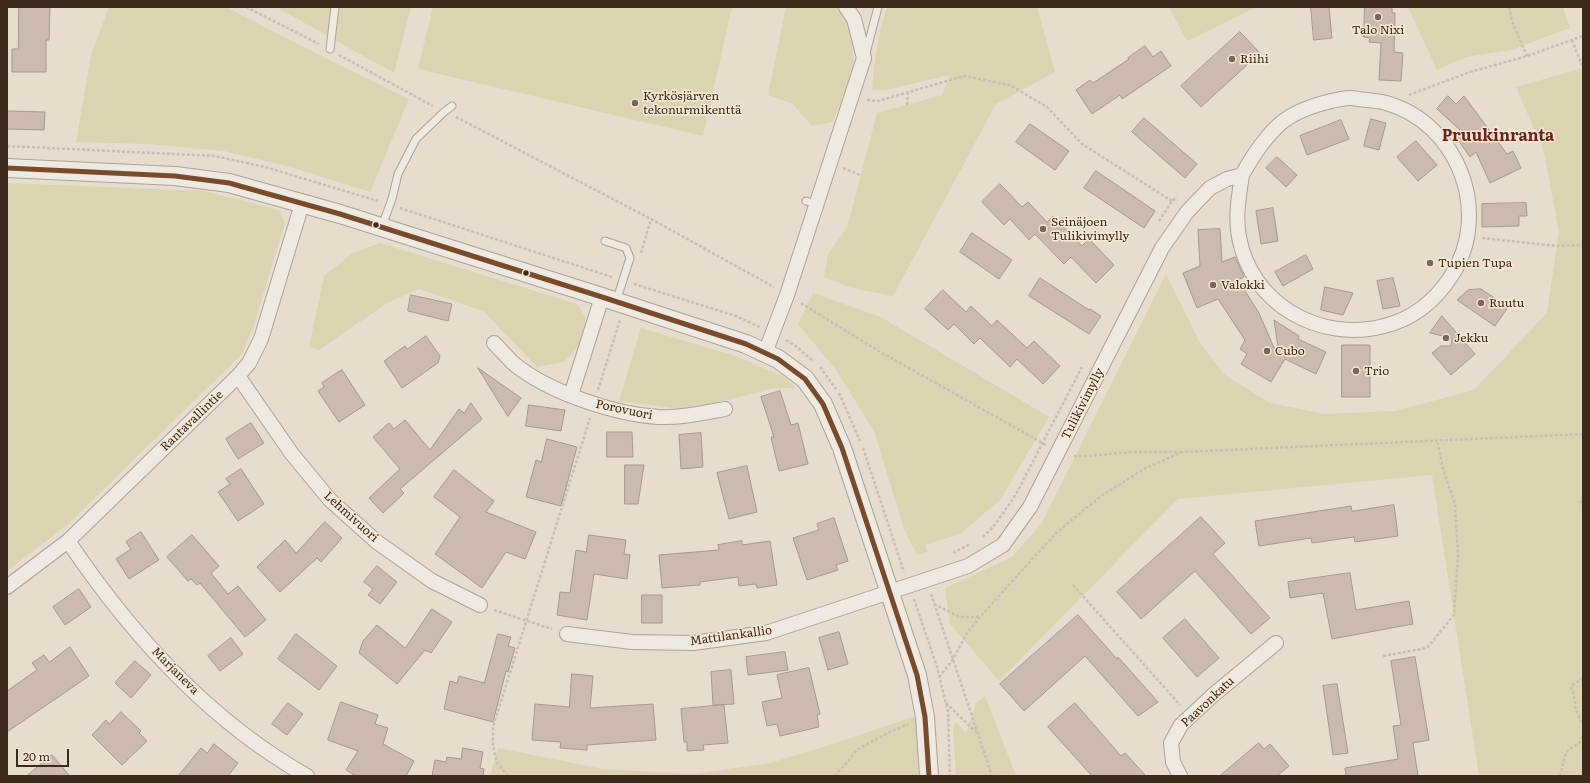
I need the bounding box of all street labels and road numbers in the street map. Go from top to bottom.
street label: Tulikivimylly [1059,366,1107,442]
street label: Rantavallintie [158,388,226,454]
street label: Porovuori [594,397,654,423]
street label: Lehmivuori [321,489,381,545]
street label: Mattilankallio [689,623,773,649]
street label: Marjaneva [148,644,202,698]
street label: Paavonkatu [1179,674,1237,730]

